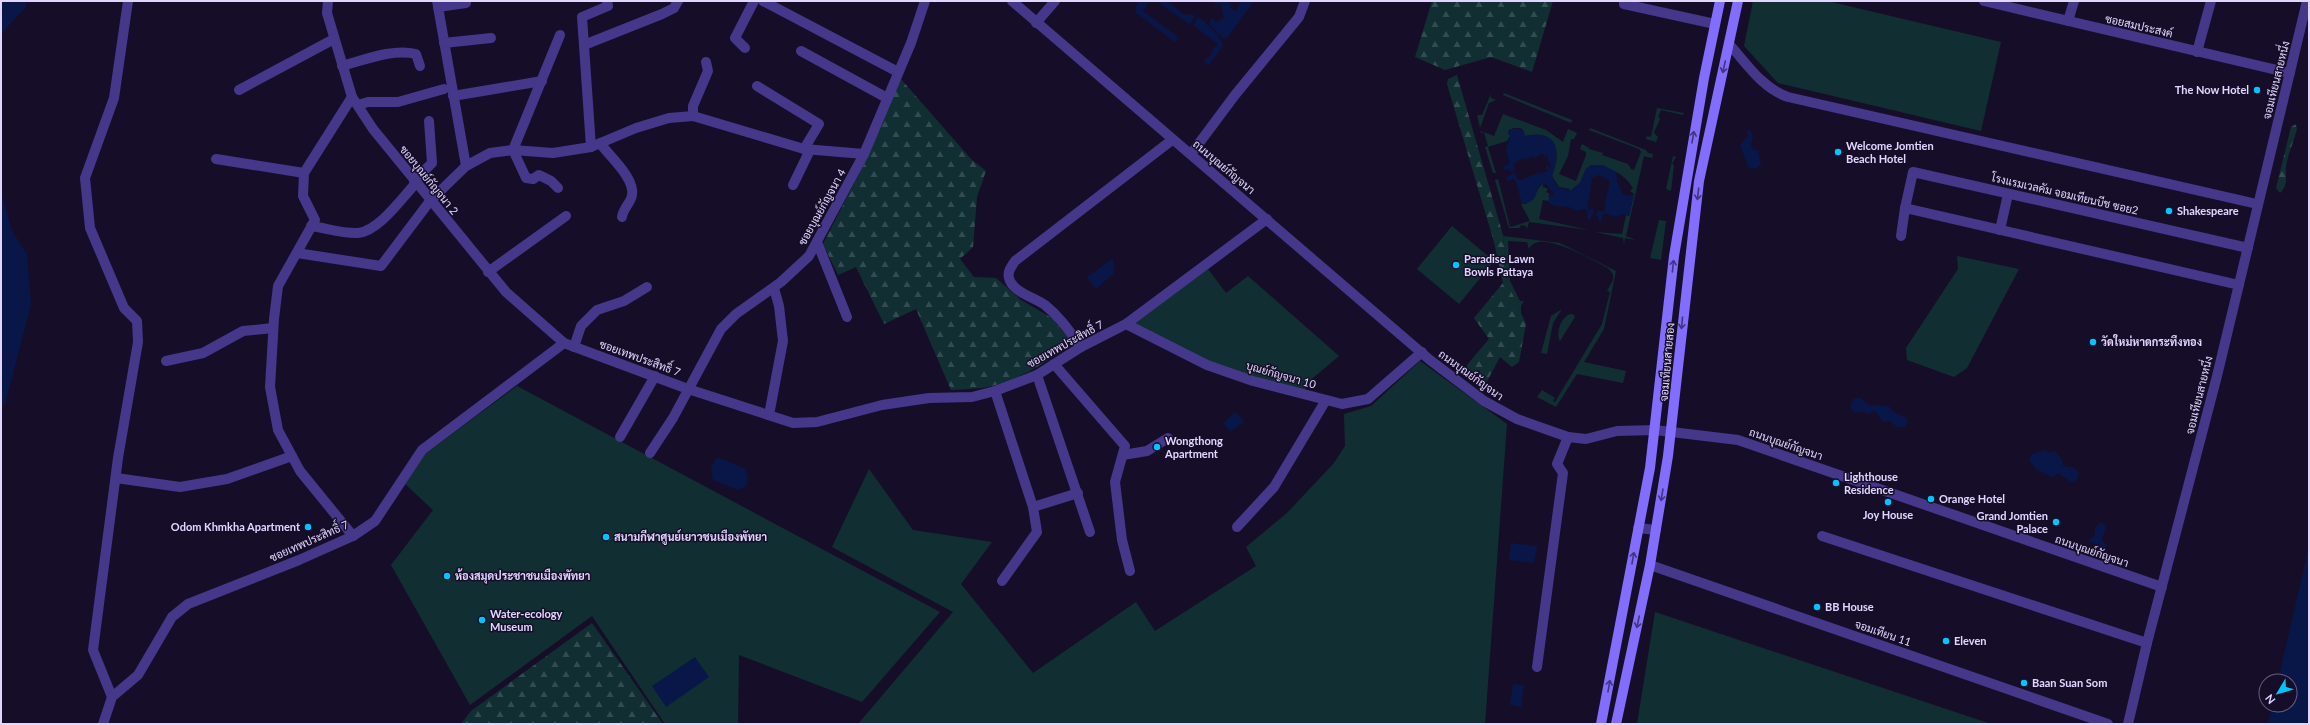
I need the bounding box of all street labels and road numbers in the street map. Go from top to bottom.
street label: ซอยสมประสงค์ [2104,10,2174,40]
street label: จอมเทียนสายหนึ่ง [2256,38,2292,120]
street label: ถนนบุณย์กัญจนา [1189,136,1259,199]
street label: ซอยบุณย์กัญจนา 2 [395,142,462,219]
street label: ซอยบุณย์กัญจนา 4 [794,165,851,249]
street label: โรงแรมเวลคัม จอมเทียนบีช ซอย2 [1989,169,2140,217]
street label: ซอยเทพประสิทธิ์ 7 [1022,313,1105,370]
street label: จอมเทียนสายสอง [1656,322,1676,402]
street label: ซอยเทพประสิทธิ์ 7 [598,333,684,378]
street label: ถนนบุณย์กัญจนา [1435,346,1507,405]
street label: จอมเทียนสายหนึ่ง [2179,353,2215,435]
street label: บุณย์กัญจนา 10 [1244,357,1318,394]
street label: ถนนบุณย์กัญจนา [1747,424,1825,465]
street label: ซอยเทพประสิทธิ์ 7 [265,513,350,564]
street label: ถนนบุณย์กัญจนา [2053,531,2131,572]
street label: จอมเทียน 11 [1853,616,1913,648]

